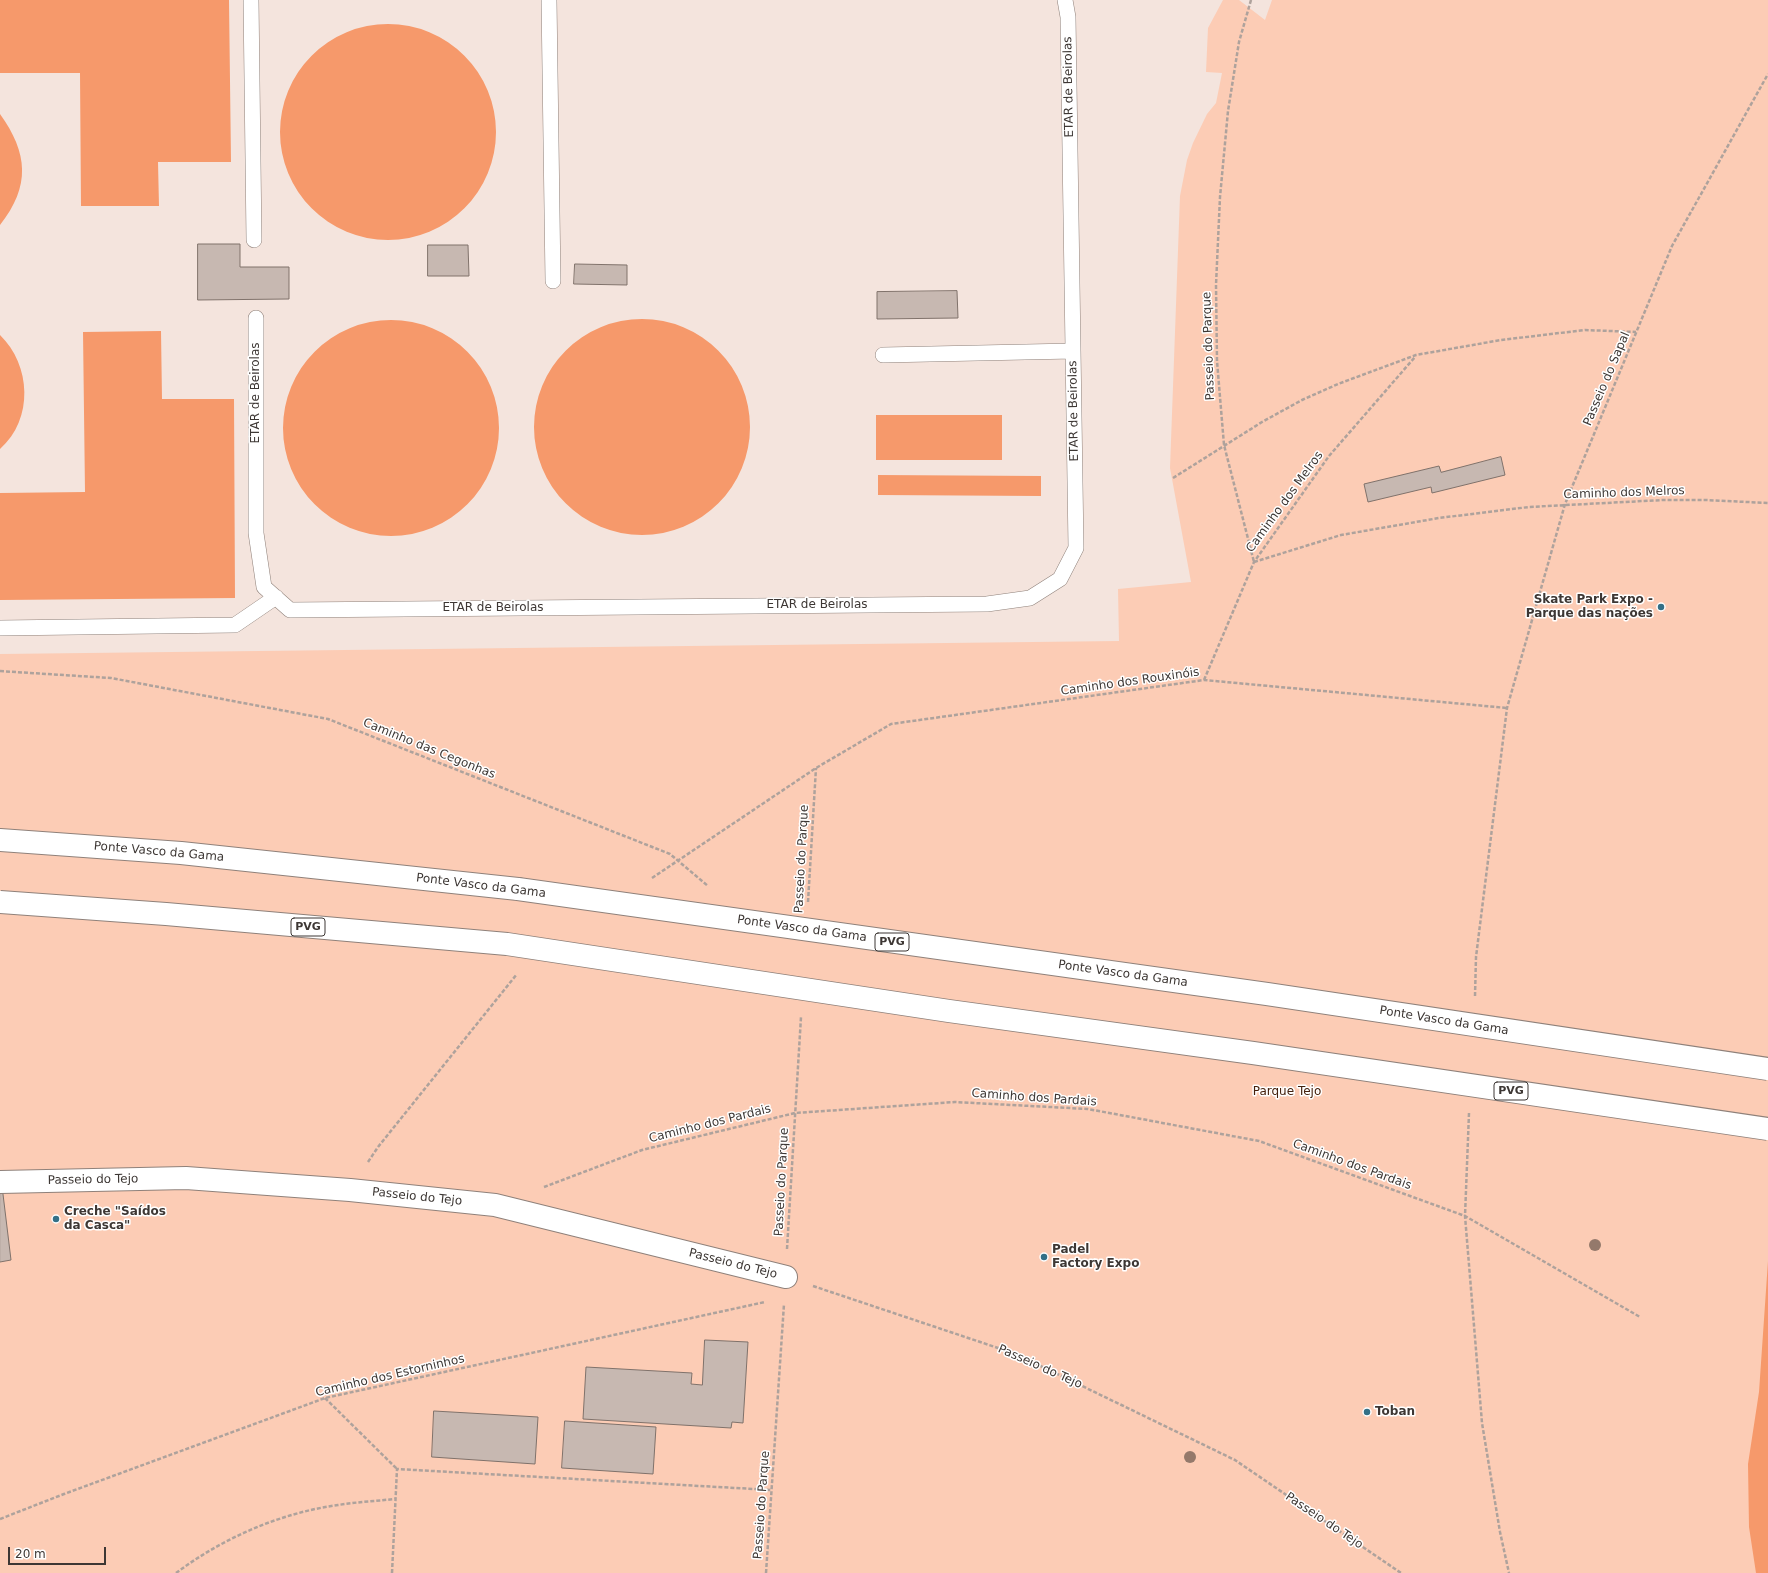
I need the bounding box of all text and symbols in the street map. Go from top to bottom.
street label: ETAR de Beirolas [1061,36,1077,138]
street label: Passeio do Parque [1200,291,1218,401]
street label: Passeio do Sapal [1581,330,1633,428]
street label: ETAR de Beirolas [249,342,263,444]
street label: ETAR de Beirolas [1066,360,1082,462]
street label: Caminho dos Melros [1243,449,1327,555]
street label: Caminho dos Melros [1563,484,1685,502]
place label: Skate Park Expo - Parque das nações [1526,593,1653,621]
street label: ETAR de Beirolas [766,598,868,612]
street label: ETAR de Beirolas [442,601,544,615]
marker: Skate Park Expo - Parque das nações [1656,602,1666,612]
street label: Caminho dos Rouxinóis [1060,665,1200,699]
street label: Caminho das Cegonhas [361,716,497,782]
street label: Passeio do Parque [792,804,812,914]
street label: Ponte Vasco da Gama [93,839,225,865]
street label: Ponte Vasco da Gama [415,871,547,901]
street label: Ponte Vasco da Gama [736,913,868,945]
road number: PVG [291,918,325,936]
road number: PVG [875,933,909,951]
street label: Ponte Vasco da Gama [1057,958,1189,990]
street label: Ponte Vasco da Gama [1378,1004,1510,1038]
road number: PVG [1494,1082,1528,1100]
park label: Parque Tejo [1253,1085,1321,1099]
street label: Caminho dos Pardais [971,1086,1097,1110]
street label: Caminho dos Pardais [647,1102,773,1146]
street label: Passeio do Parque [772,1127,792,1237]
street label: Caminho dos Pardais [1291,1137,1413,1193]
street label: Passeio do Tejo [48,1172,138,1188]
street label: Passeio do Tejo [371,1185,463,1209]
place label: Creche "Saídos da Casca" [64,1205,166,1233]
marker: Creche "Saídos da Casca" [51,1214,61,1224]
place label: Padel Factory Expo [1052,1243,1139,1271]
street label: Passeio do Tejo [687,1246,779,1282]
marker: Padel Factory Expo [1039,1252,1049,1262]
street label: Passeio do Tejo [996,1342,1084,1392]
street label: Caminho dos Estorninhos [314,1352,466,1400]
place label: Toban [1375,1405,1415,1419]
marker: Toban [1362,1407,1372,1417]
street label: Passeio do Parque [751,1450,773,1560]
street label: Passeio do Tejo [1282,1490,1366,1552]
scale bar [10,1539,108,1565]
text: 20 m [15,1547,46,1561]

